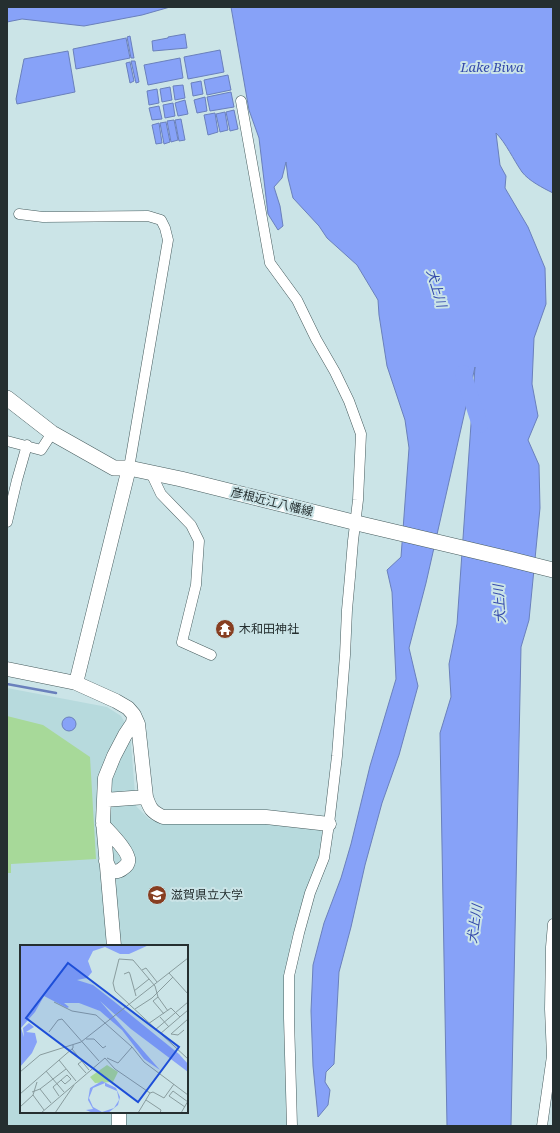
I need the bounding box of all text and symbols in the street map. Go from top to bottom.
water label: Lake Biwa [459,58,524,76]
water label: 犬上川 [423,267,452,311]
street label: 彦根近江八幡線 [229,483,315,520]
water label: 犬上川 [489,582,509,624]
temple icon: 木和田神社 [214,618,236,640]
place label: 木和田神社 [239,620,299,637]
school or university icon: 滋賀県立大学 [146,884,168,906]
place label: 滋賀県立大学 [171,886,243,903]
water label: 犬上川 [462,901,486,945]
inset map [20,945,188,1113]

